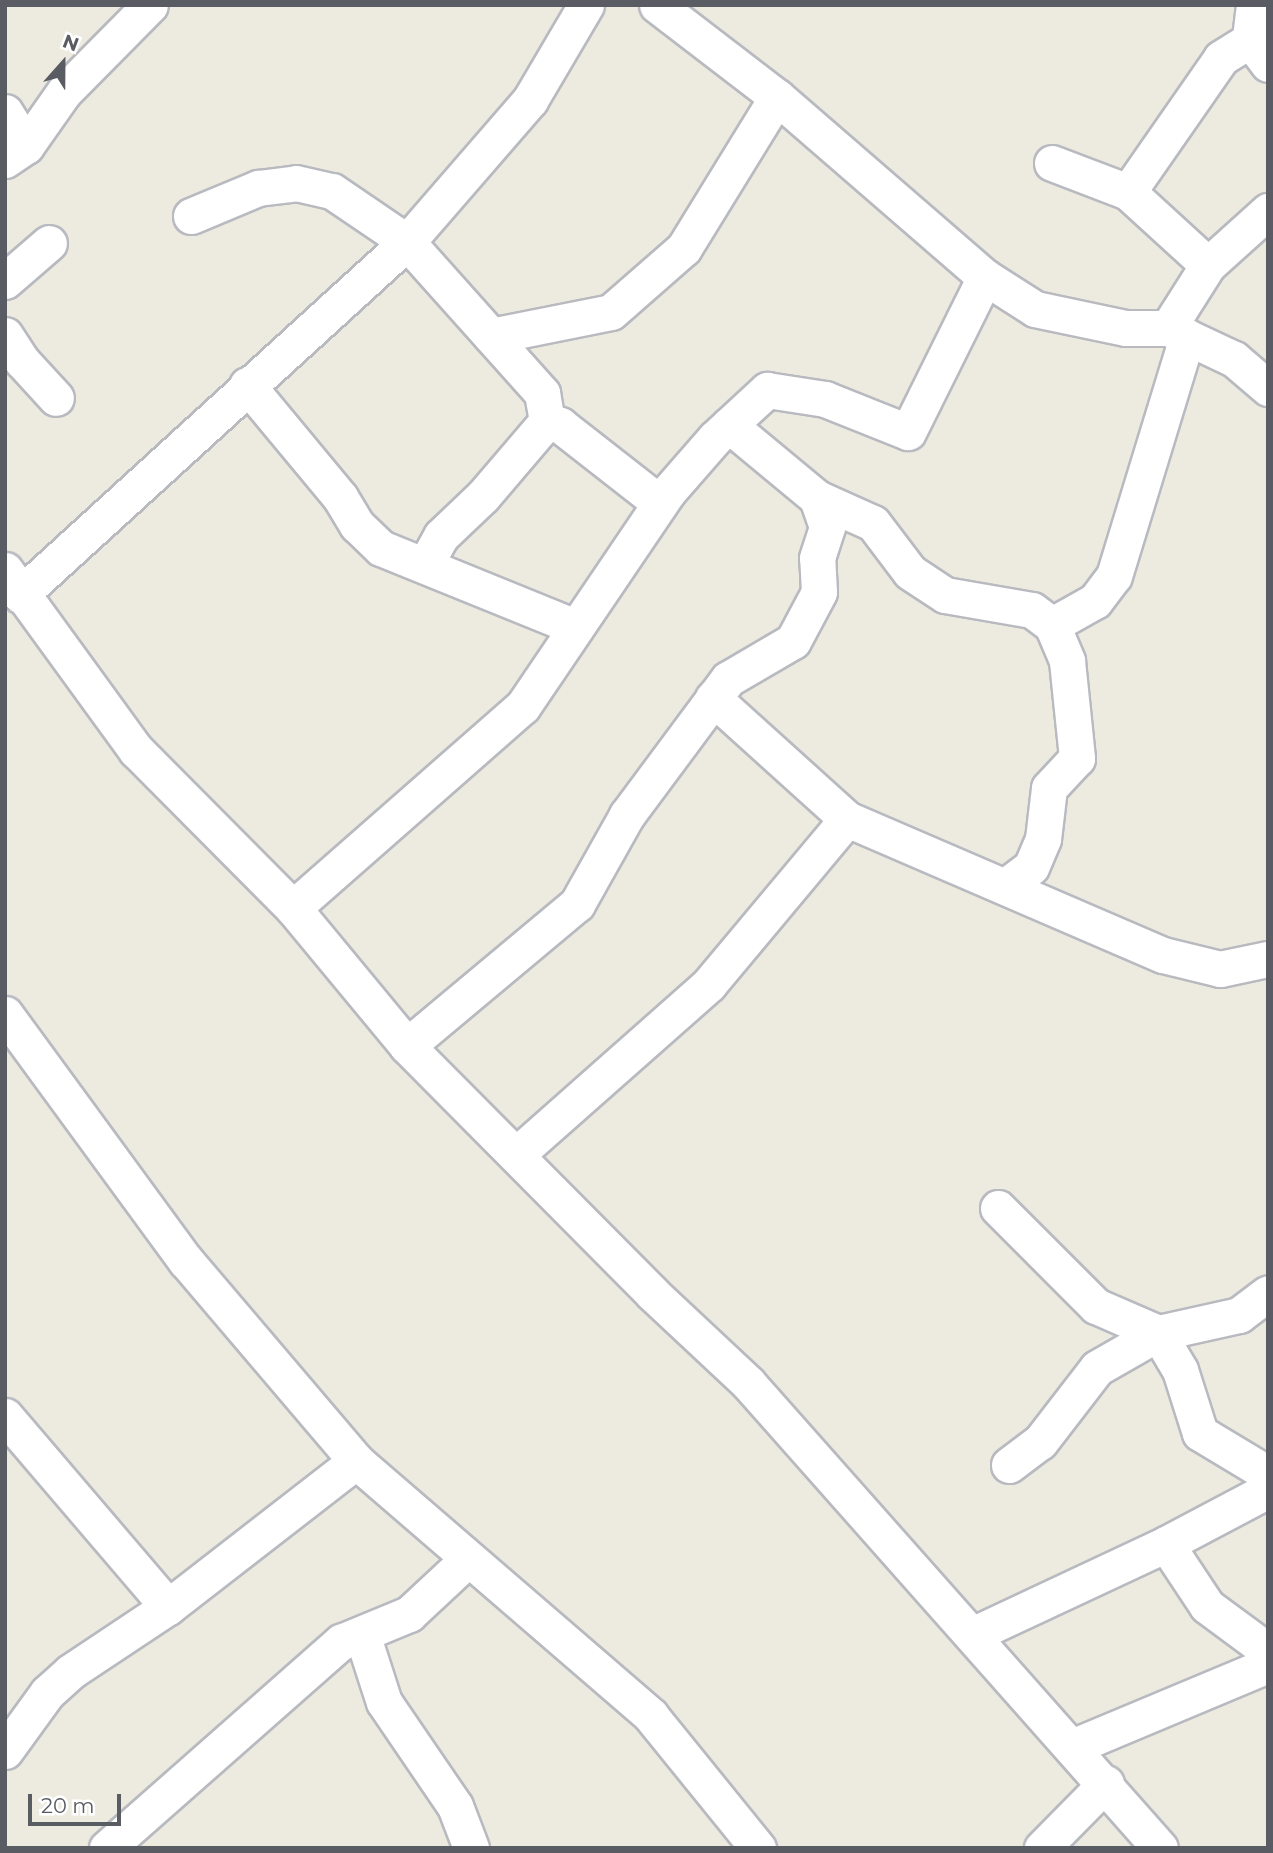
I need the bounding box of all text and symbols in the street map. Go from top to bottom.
north arrow [28,28,98,98]
text: N [59,29,82,56]
scale bar [32,1780,124,1824]
text: 20 m [41,1793,95,1818]

